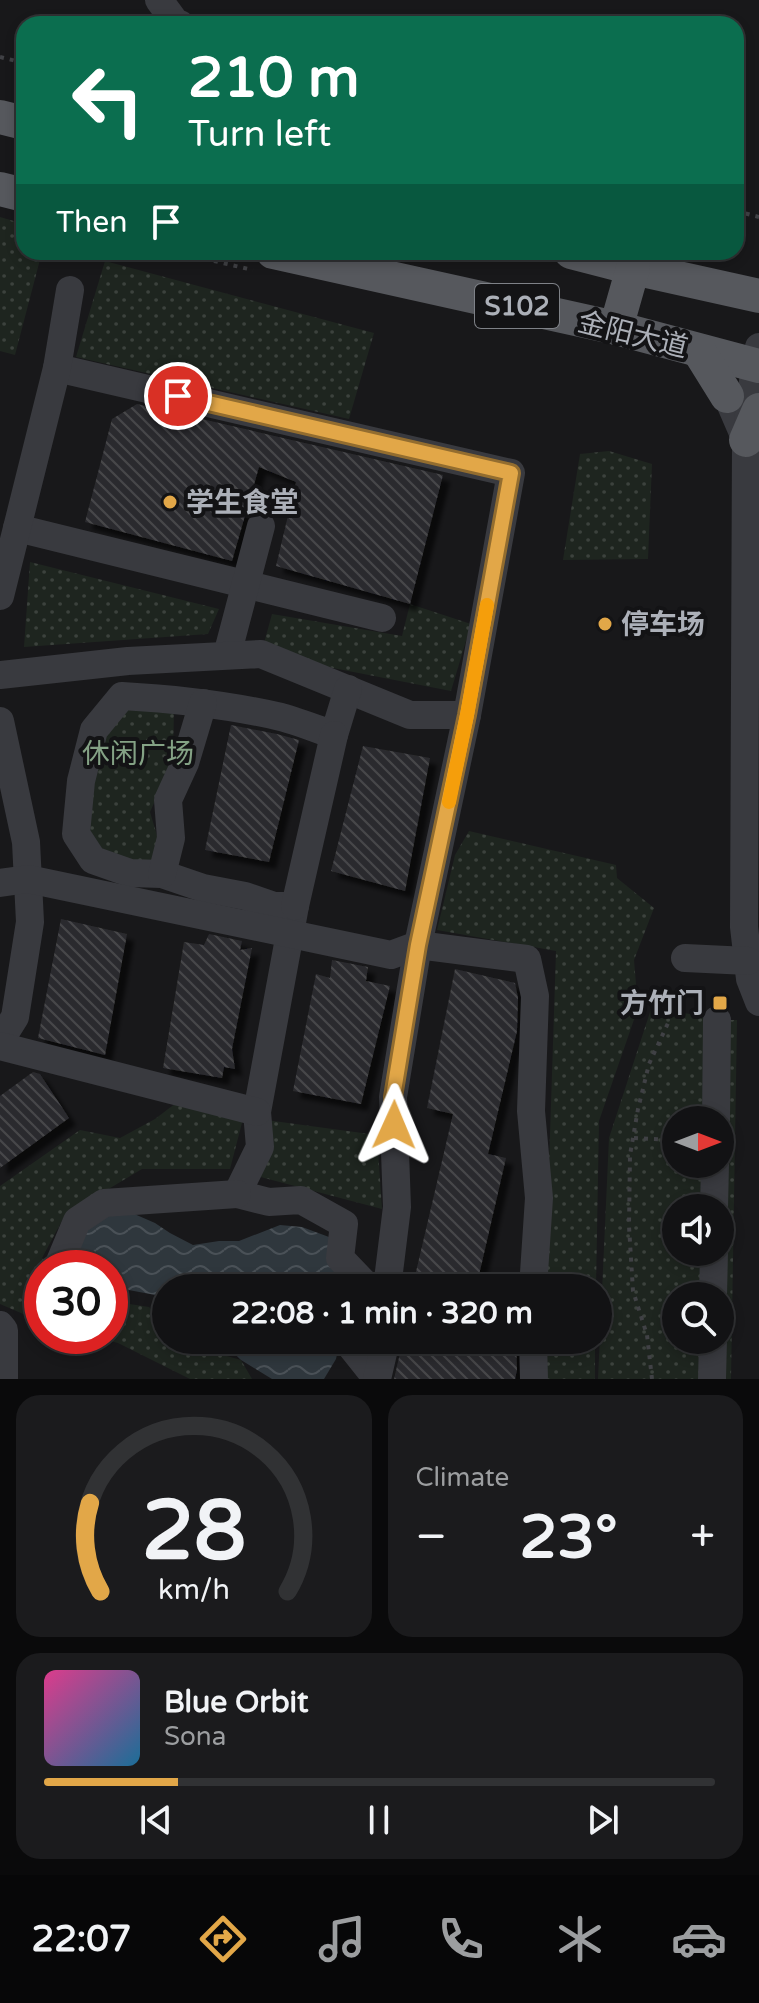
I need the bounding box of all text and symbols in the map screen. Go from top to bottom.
text: 210 m [188,45,359,112]
icon: left [56,48,160,152]
text: Turn left [188,113,331,156]
icon: arrive [144,200,188,244]
text: Then [56,204,128,241]
road number: S102 [475,284,559,328]
street label: 金阳大道 [574,305,691,365]
pin [144,362,212,430]
icon: arrive [156,374,200,418]
place label: 学生食堂 [186,486,298,520]
marker: 学生食堂 [161,493,179,511]
place label: 停车场 [621,608,705,642]
marker: 停车场 [596,615,614,633]
park label: 休闲广场 [82,737,194,771]
place label: 方竹门 [620,987,704,1021]
marker: 方竹门 [711,994,729,1012]
position arrow [352,1083,436,1167]
north arrow [662,1106,734,1178]
map controls [662,1106,734,1354]
button: sound [662,1194,734,1266]
speed limit sign: 30 [24,1250,128,1354]
button: search [662,1282,734,1354]
text: 22:08 · 1 min · 320 m [231,1295,533,1332]
text: Climate [416,1462,509,1493]
text: 28 [142,1482,246,1582]
text: 23° [520,1502,618,1574]
text: − [416,1511,447,1564]
text: + [690,1511,715,1564]
text: km/h [158,1573,230,1607]
text: Blue Orbit [164,1684,309,1721]
text: Sona [164,1721,226,1752]
icon: previous [134,1798,178,1842]
icon: pause [357,1798,401,1842]
icon: next [581,1798,625,1842]
icon: directions [195,1911,251,1967]
icon: music [314,1911,370,1967]
icon: phone [433,1911,489,1967]
icon: climate [552,1911,608,1967]
icon: car [671,1911,727,1967]
text: 22:07 [32,1918,131,1961]

